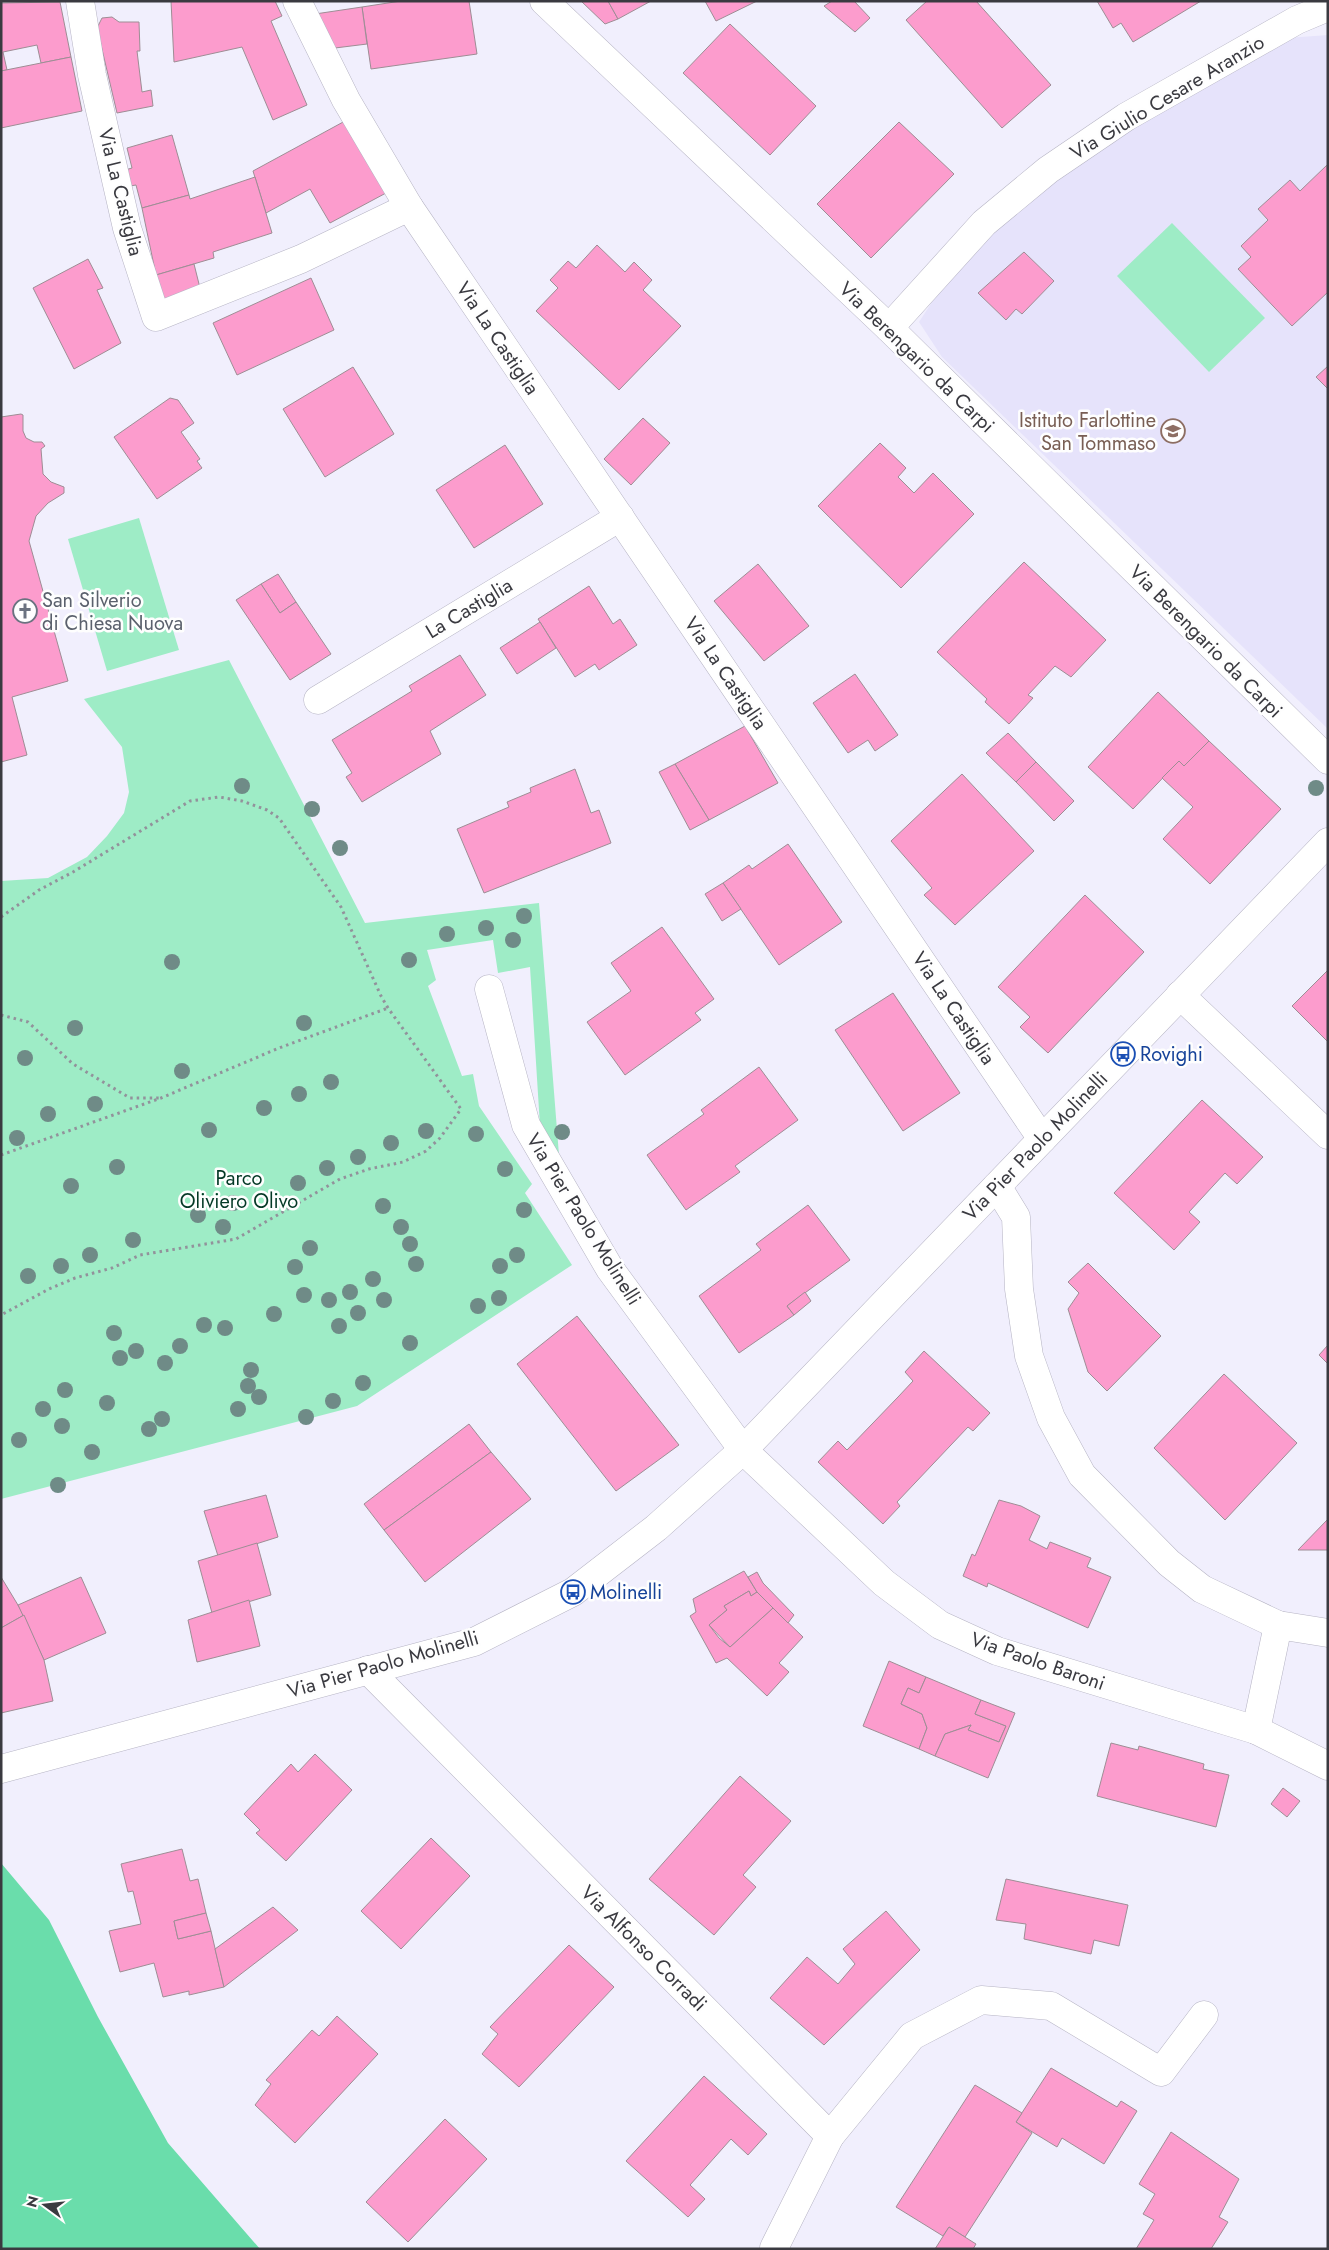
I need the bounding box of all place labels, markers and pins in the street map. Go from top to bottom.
place label: Istituto Farlottine San Tommaso [1019,406,1156,458]
school or university icon: Istituto Farlottine San Tommaso [1160,418,1186,444]
place label: San Silverio di Chiesa Nuova [42,586,183,638]
church icon: San Silverio di Chiesa Nuova [12,598,38,624]
place label: Rovighi [1140,1040,1203,1069]
bus stop icon: Rovighi [1110,1041,1136,1067]
place label: Molinelli [590,1578,662,1607]
bus stop icon: Molinelli [560,1579,586,1605]

